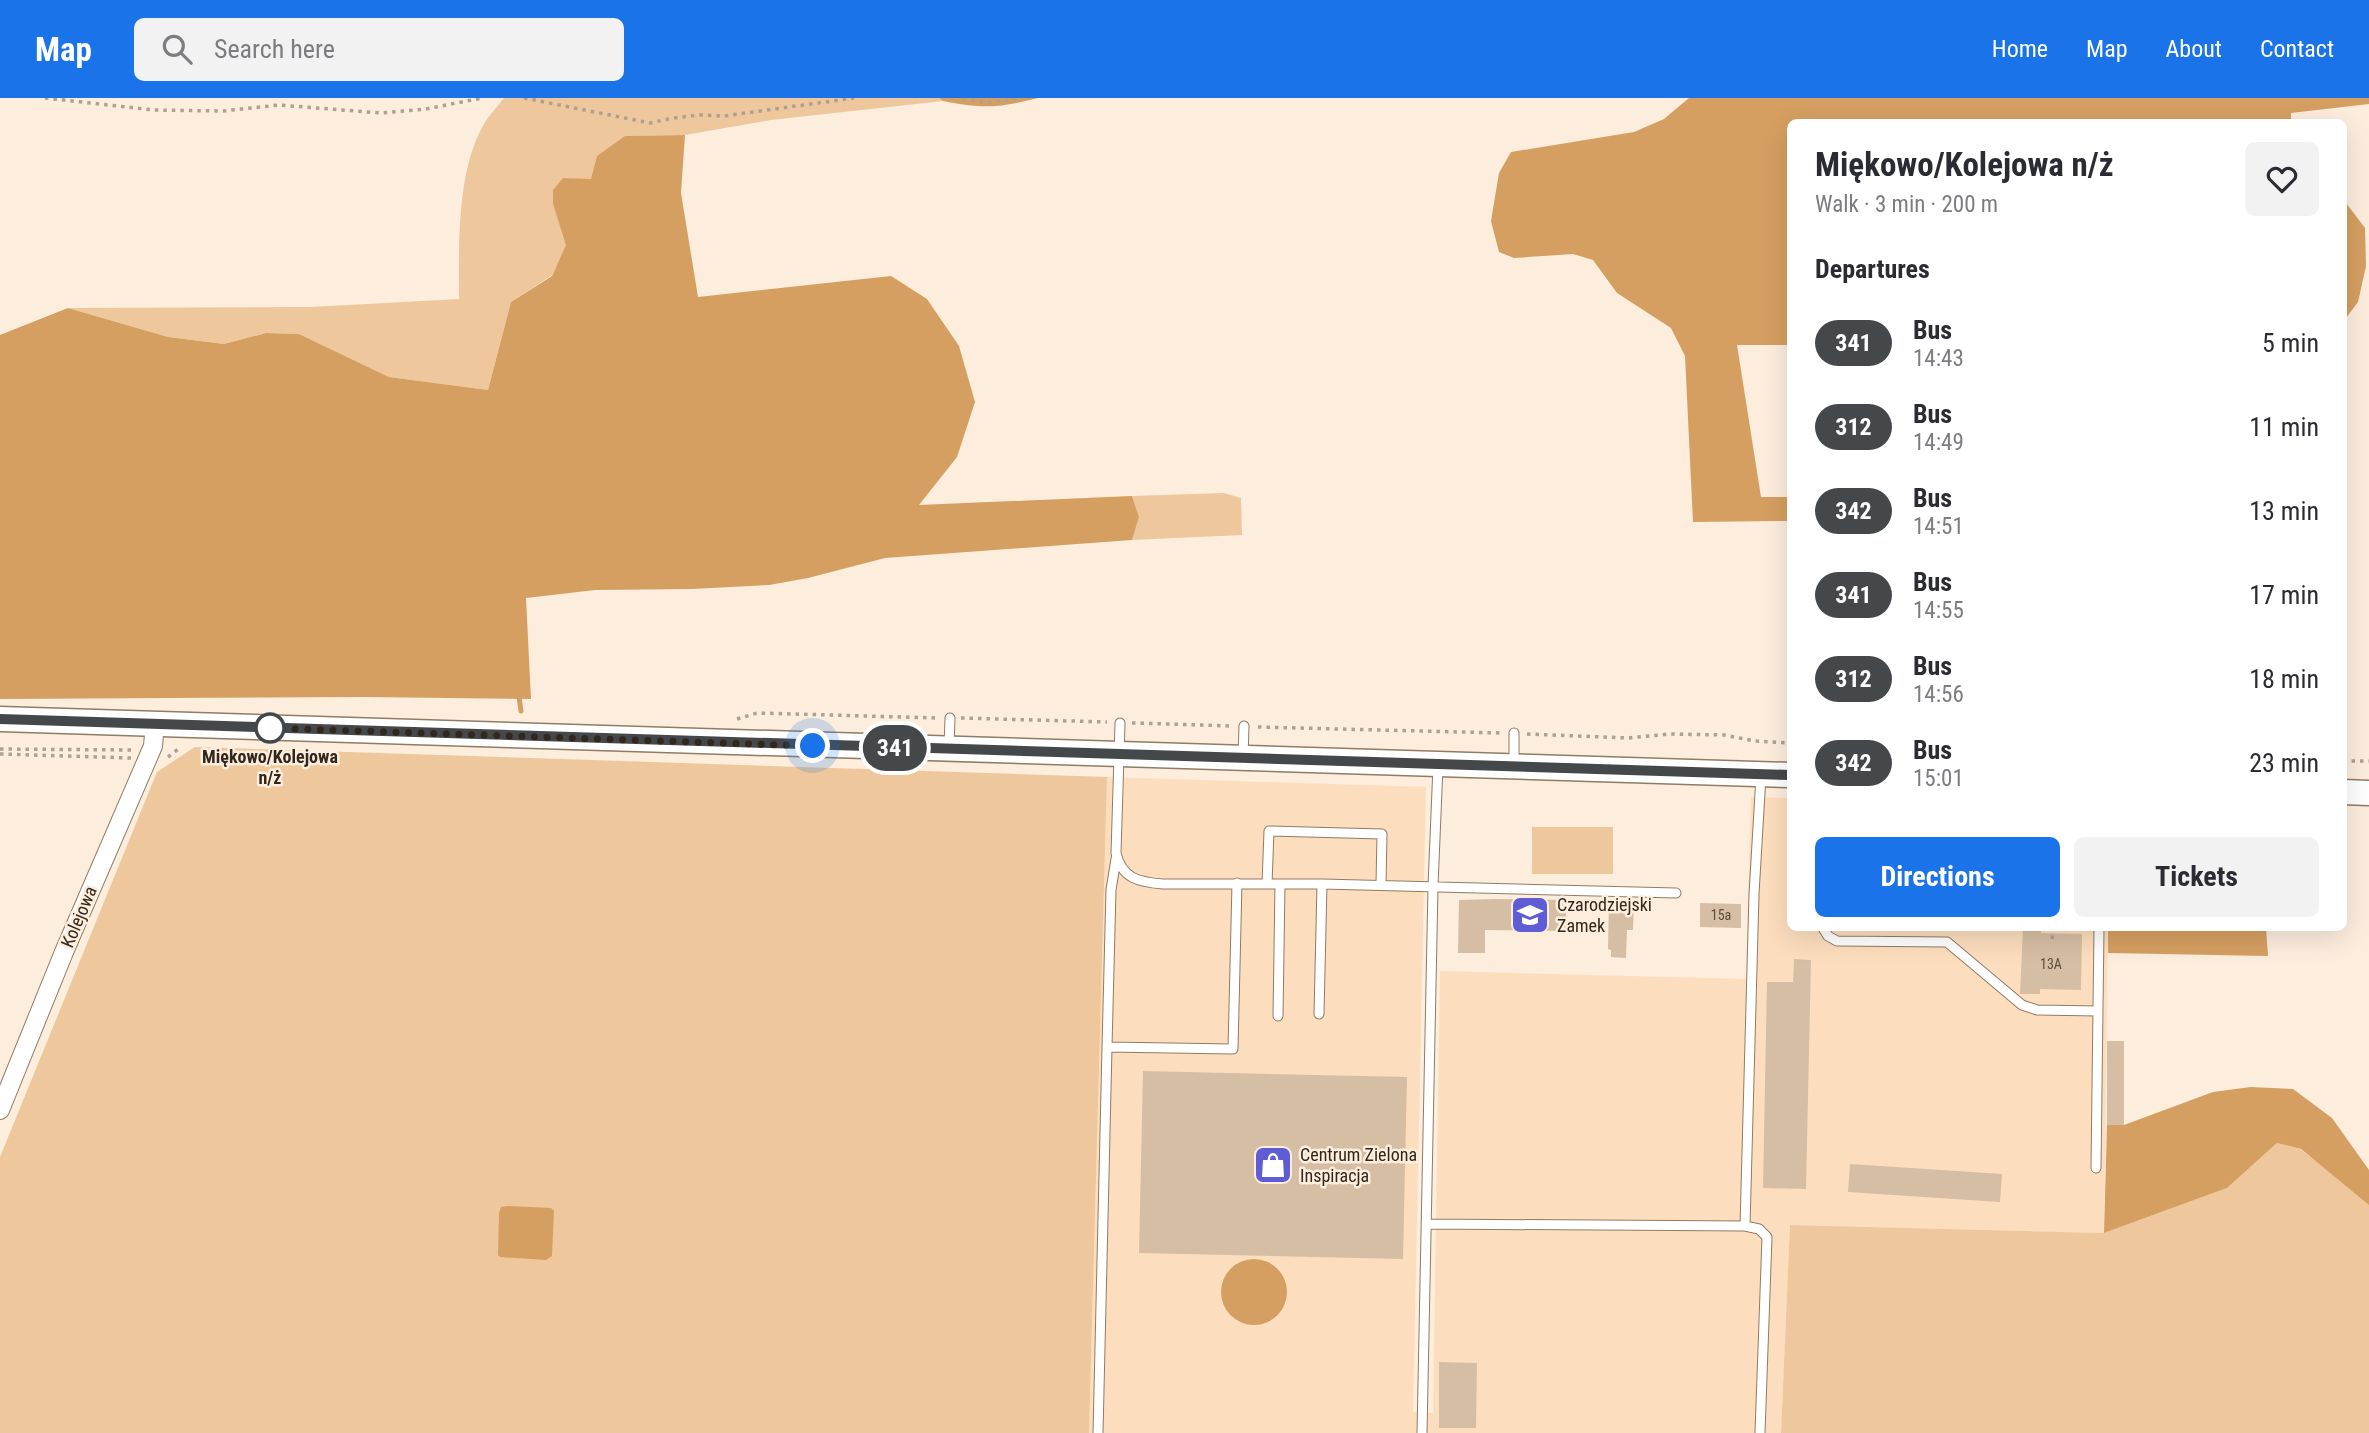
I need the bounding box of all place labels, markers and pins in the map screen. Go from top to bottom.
marker: Miękowo/Kolejowa n/ż [255,713,285,743]
place label: Miękowo/Kolejowa n/ż [202,746,338,788]
school or university icon: Czarodziejski Zamek [1509,894,1551,936]
place label: Czarodziejski Zamek [1557,894,1652,936]
shop icon: Centrum Zielona Inspiracja [1252,1144,1294,1186]
place label: Centrum Zielona Inspiracja [1300,1144,1417,1186]

